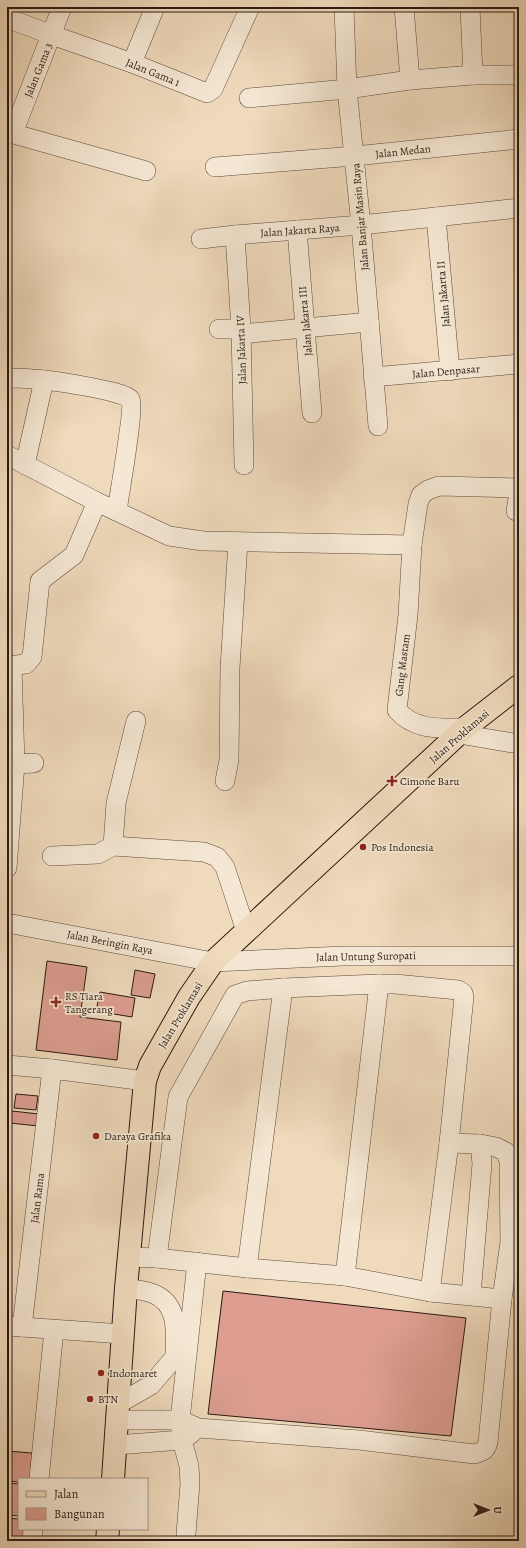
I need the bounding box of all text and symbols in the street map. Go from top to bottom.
street label: Jalan Gama 3 [21,41,56,100]
street label: Jalan Gama 1 [124,55,182,90]
street label: Jalan Medan [375,141,431,162]
street label: Jalan Banjar Masin Raya [348,162,373,271]
street label: Jalan Jakarta Raya [260,220,341,241]
street label: Jalan Jakarta II [433,260,454,328]
street label: Jalan Jakarta III [295,285,316,357]
street label: Jalan Jakarta IV [233,315,250,385]
street label: Jalan Denpasar [412,361,480,382]
street label: Gang Mastam [391,633,414,697]
street label: Jalan Proklamasi [426,706,493,767]
place label: Cimone Baru [400,774,459,789]
marker: Cimone Baru [387,776,397,786]
place label: Pos Indonesia [371,840,434,855]
marker: Pos Indonesia [358,842,368,852]
street label: Jalan Beringin Raya [66,927,155,958]
street label: Jalan Untung Suropati [316,948,416,965]
street label: Jalan Proklamasi [155,979,206,1051]
place label: RS Tiara Tangerang [65,989,113,1017]
marker: RS Tiara Tangerang [50,996,62,1008]
place label: Daraya Grafika [104,1129,172,1144]
marker: Daraya Grafika [91,1131,101,1141]
street label: Jalan Rama [27,1171,48,1224]
place label: Indomaret [109,1366,158,1381]
marker: Indomaret [96,1368,106,1378]
place label: BTN [98,1392,118,1407]
marker: BTN [85,1394,95,1404]
legend [18,1478,148,1530]
text: Jalan [54,1486,79,1502]
north arrow [468,1490,508,1530]
text: Bangunan [54,1506,105,1522]
text: U [490,1506,505,1514]

